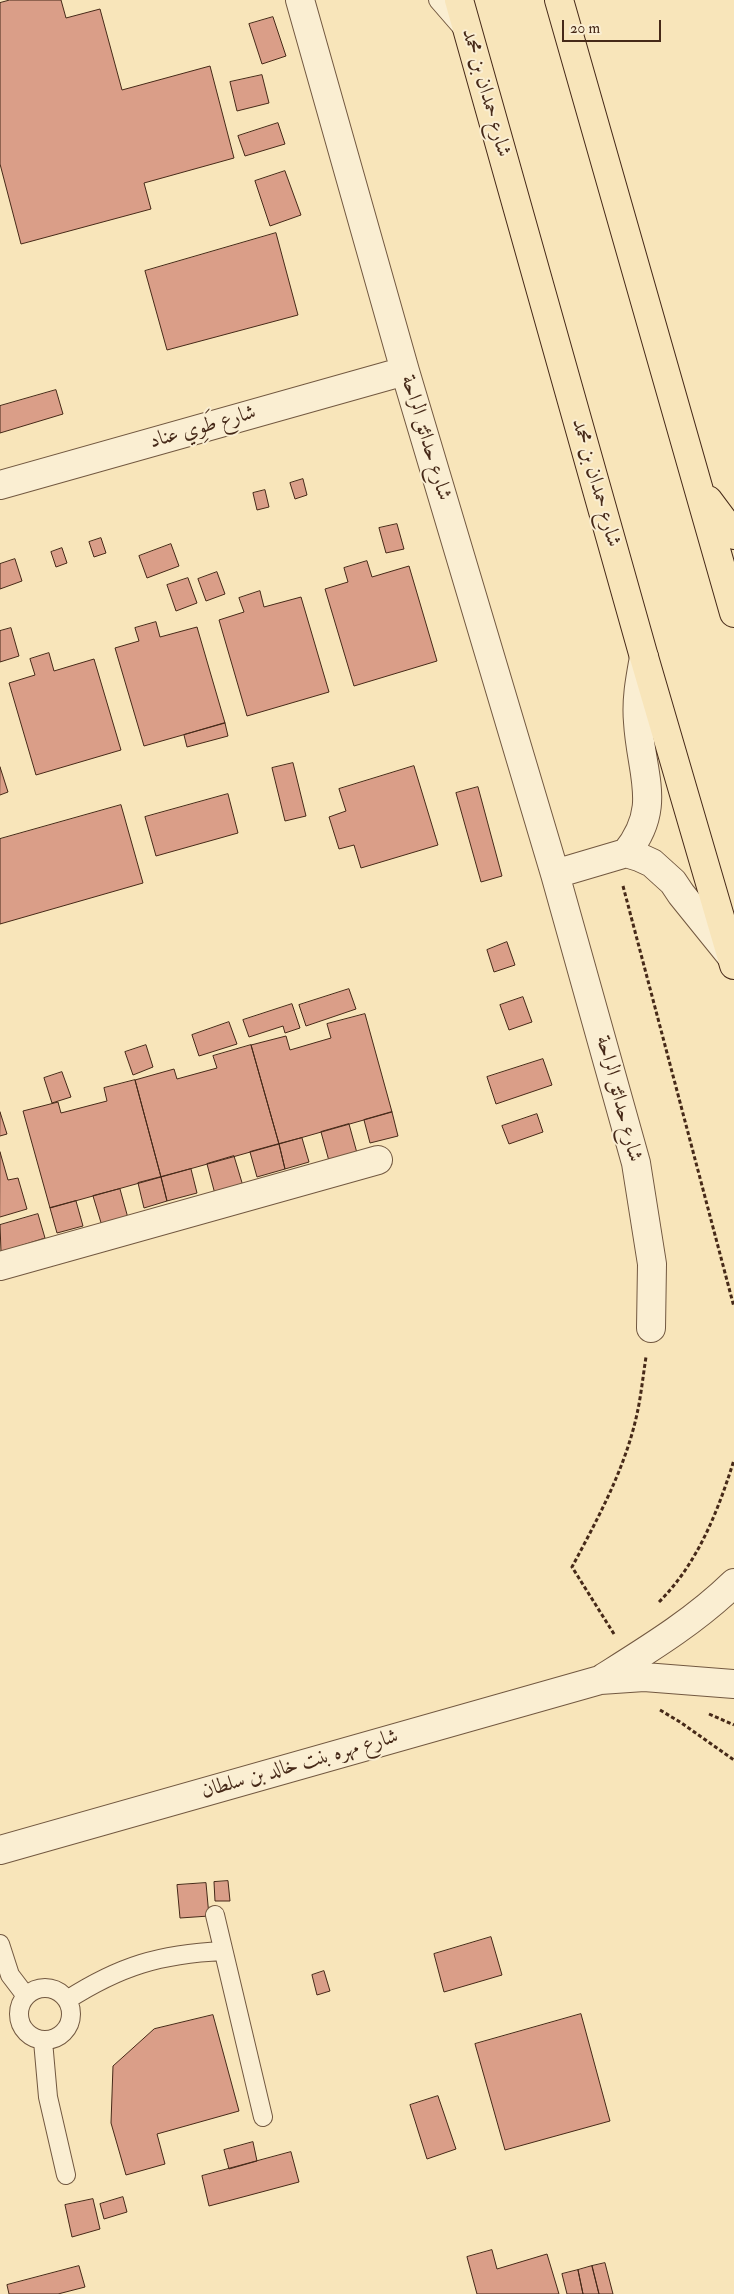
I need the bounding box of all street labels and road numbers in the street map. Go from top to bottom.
street label: شارع حمدان بن محمد [455,26,515,160]
street label: شارع حدائق الراحة [394,372,456,504]
street label: شارع طَوِي عناد [147,401,259,455]
street label: شارع حمدان بن محمد [565,416,625,550]
street label: شارع حدائق الراحة [589,1033,647,1165]
street label: شارع مهره بنت خالد بن سلطان [198,1725,402,1805]

